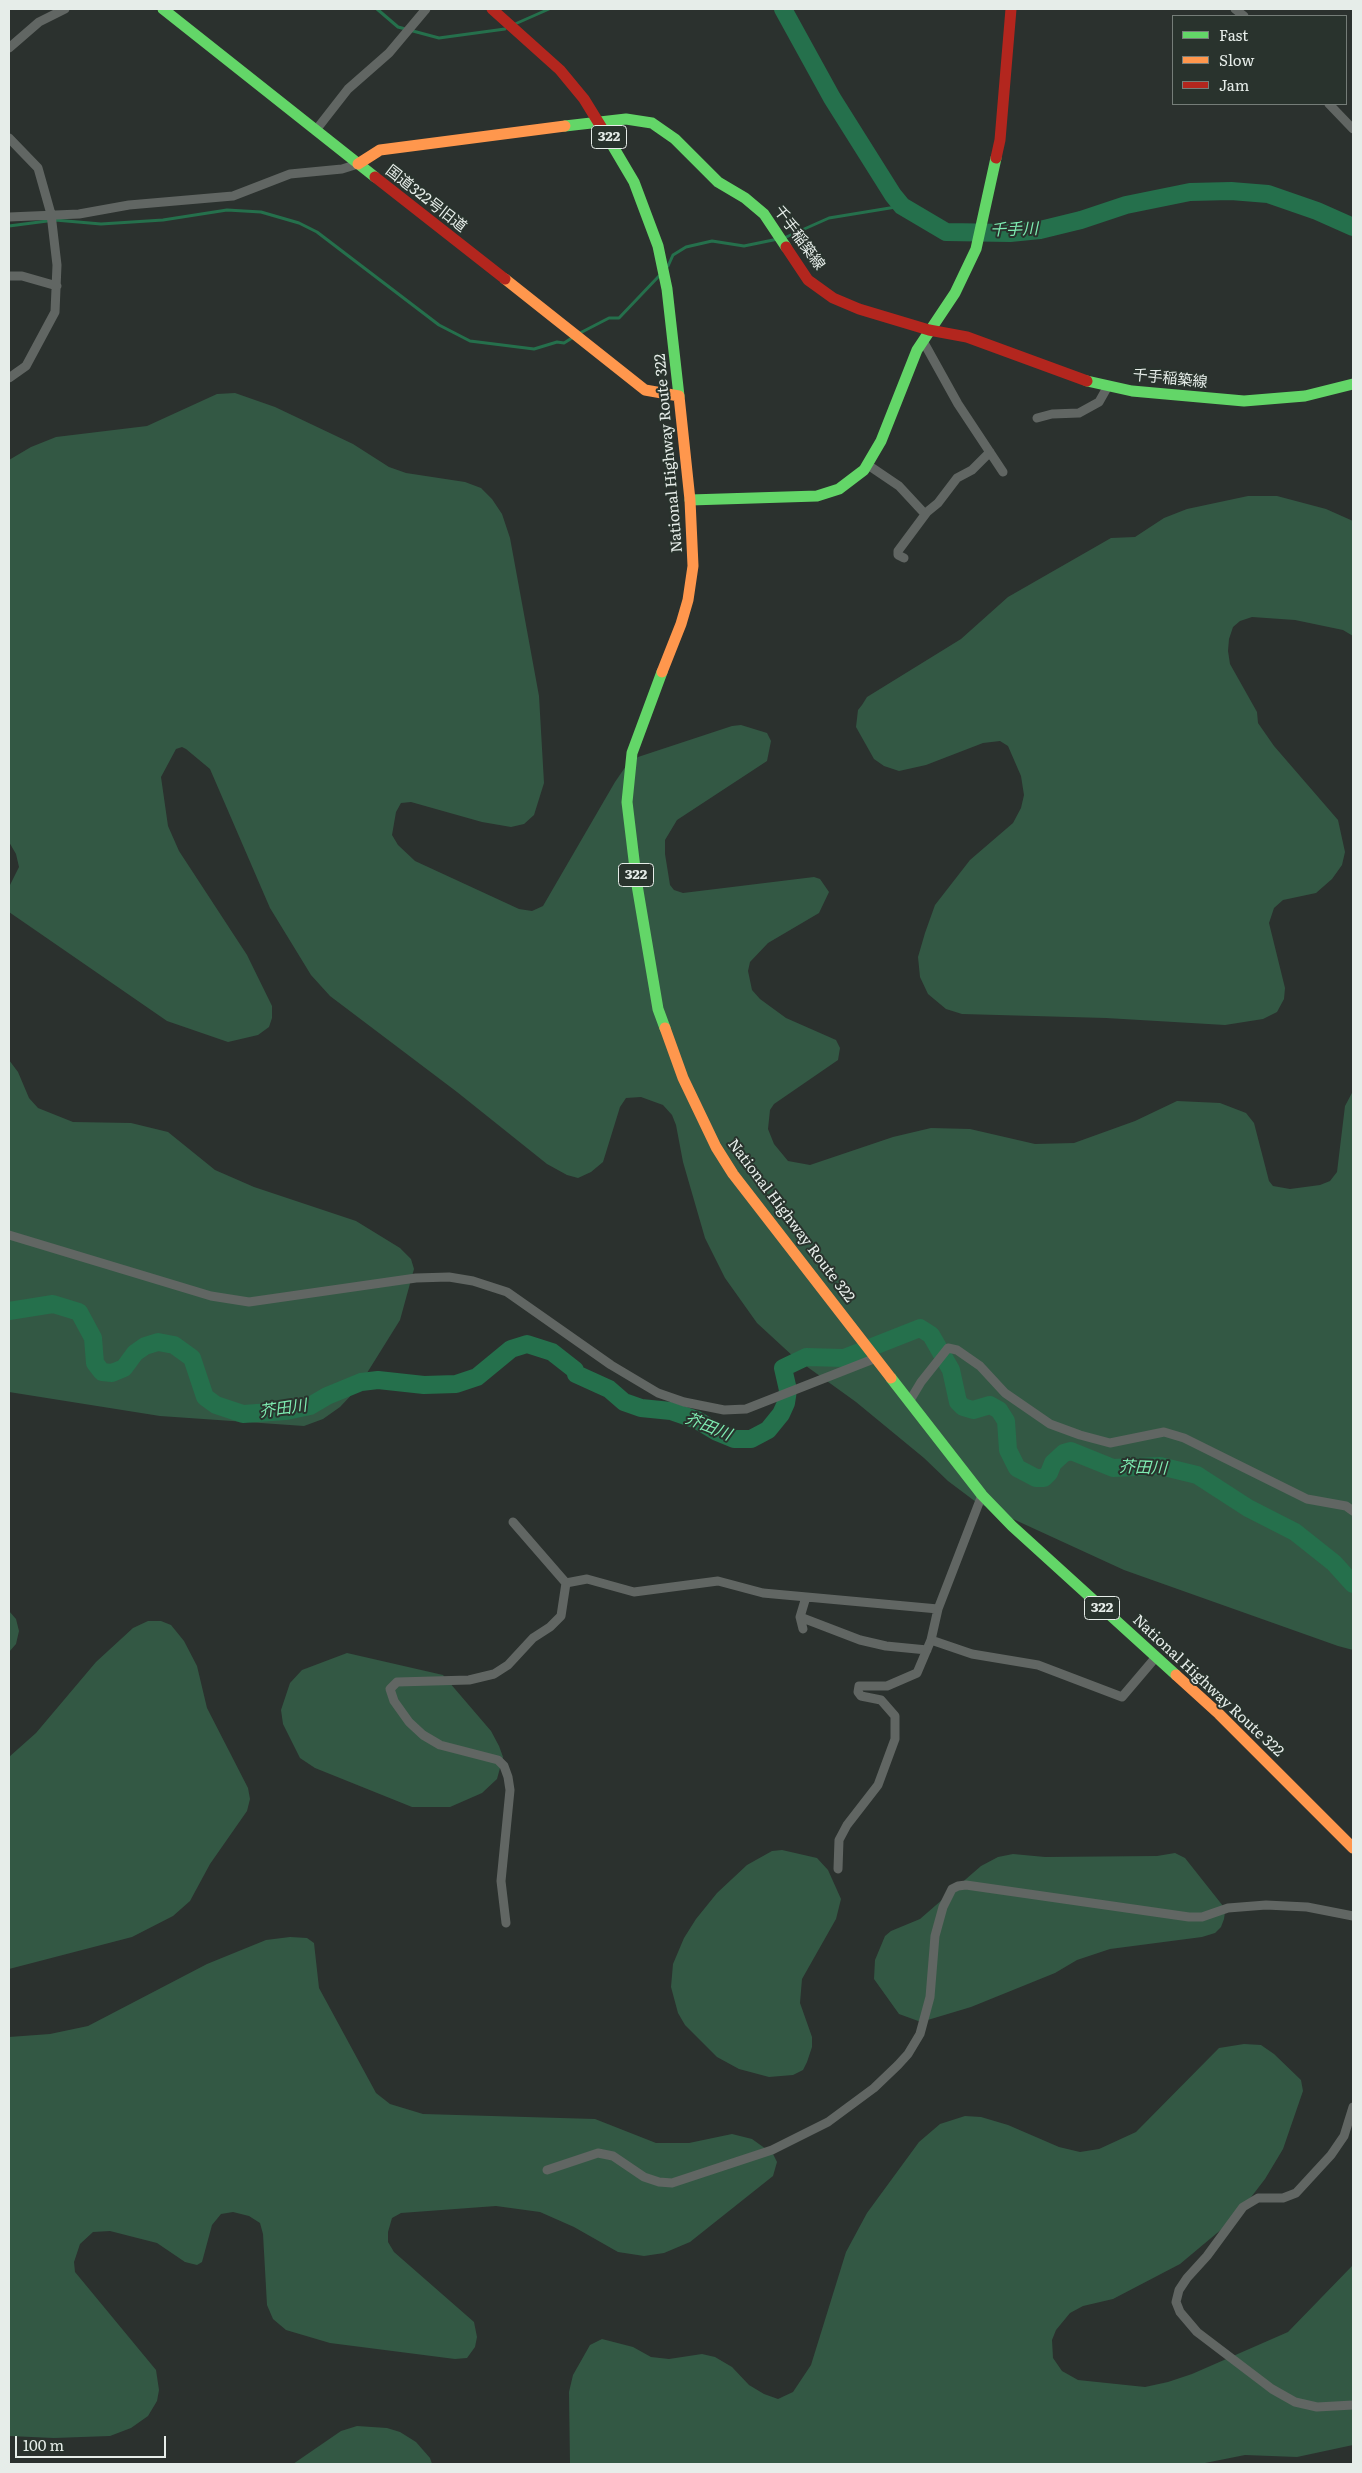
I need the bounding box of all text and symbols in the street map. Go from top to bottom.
legend [1172,15,1347,105]
text: Fast [1219,23,1248,46]
text: Slow [1219,48,1254,71]
text: Jam [1219,73,1249,96]
road number: 322 [592,125,626,148]
street label: 国道322号旧道 [382,162,470,236]
street label: 千手稲築線 [770,202,828,274]
water label: 千手川 [990,220,1038,240]
street label: National Highway Route 322 [651,353,687,553]
street label: 千手稲築線 [1132,366,1208,392]
road number: 322 [618,864,654,886]
street label: National Highway Route 322 [724,1136,858,1306]
water label: 芥田川 [258,1396,308,1422]
water label: 芥田川 [682,1409,734,1445]
water label: 芥田川 [1119,1458,1167,1478]
road number: 322 [1084,1596,1120,1620]
street label: National Highway Route 322 [1129,1611,1287,1761]
scale bar [18,2426,169,2458]
text: 100 m [23,2433,64,2456]

